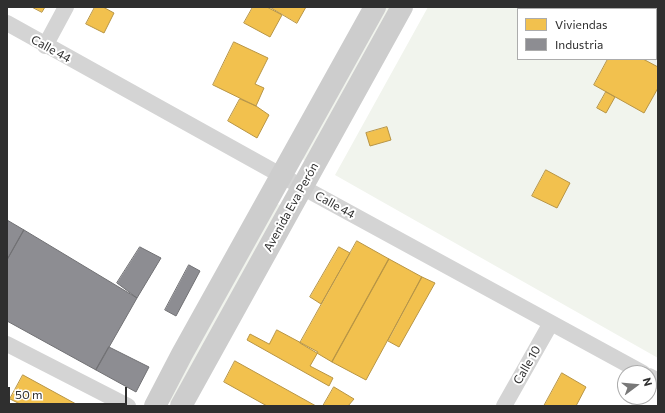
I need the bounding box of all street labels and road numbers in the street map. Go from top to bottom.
street label: Calle 44 [28,32,74,66]
street label: Avenida Eva Perón [261,160,321,254]
street label: Calle 44 [312,188,358,222]
street label: Calle 10 [510,343,544,387]

